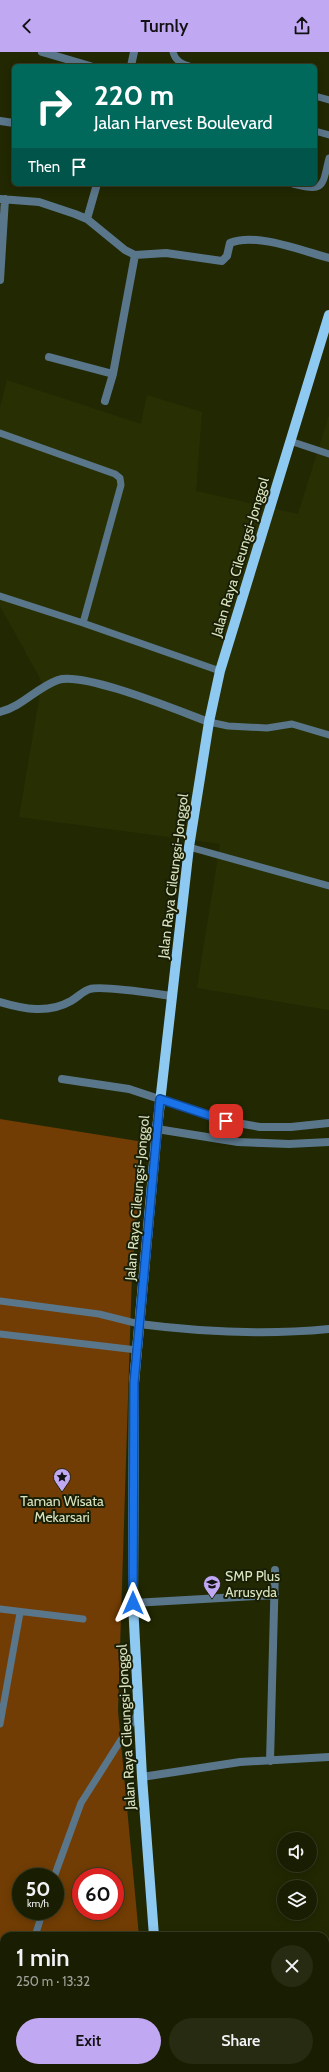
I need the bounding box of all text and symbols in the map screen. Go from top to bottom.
icon: back [16,15,38,37]
text: Turnly [141,15,188,37]
icon: share [291,15,313,37]
text: 220 m [94,78,174,112]
icon: right [28,80,80,132]
text: Jalan Harvest Boulevard [94,112,273,134]
icon: arrive [68,156,90,178]
text: Then [28,158,60,176]
street label: Jalan Raya Cileungsi-Jonggol [207,474,273,640]
street label: Jalan Raya Cileungsi-Jonggol [154,792,192,960]
pin [209,1104,243,1138]
icon: arrive [215,1110,237,1132]
street label: Jalan Raya Cileungsi-Jonggol [121,1114,153,1282]
place icon: Taman Wisata Mekarsari [52,1467,72,1492]
place label: Taman Wisata Mekarsari [20,1492,104,1526]
place label: SMP Plus Arrusyda [225,1567,280,1601]
school or university icon: SMP Plus Arrusyda [202,1574,222,1599]
position arrow [112,1582,154,1624]
street label: Jalan Raya Cileungsi-Jonggol [113,1643,139,1811]
map controls [277,1832,317,1920]
button: sound [277,1832,317,1872]
speed limit sign: 60 [72,1868,124,1920]
text: 50 [26,1877,50,1901]
button: layers [277,1880,317,1920]
text: km/h [27,1897,49,1910]
text: 1 min [16,1943,70,1972]
button: close [271,1945,313,1987]
text: 250 m · 13:32 [16,1973,90,1989]
button: Exit [16,2018,161,2064]
button: Share [169,2018,313,2064]

